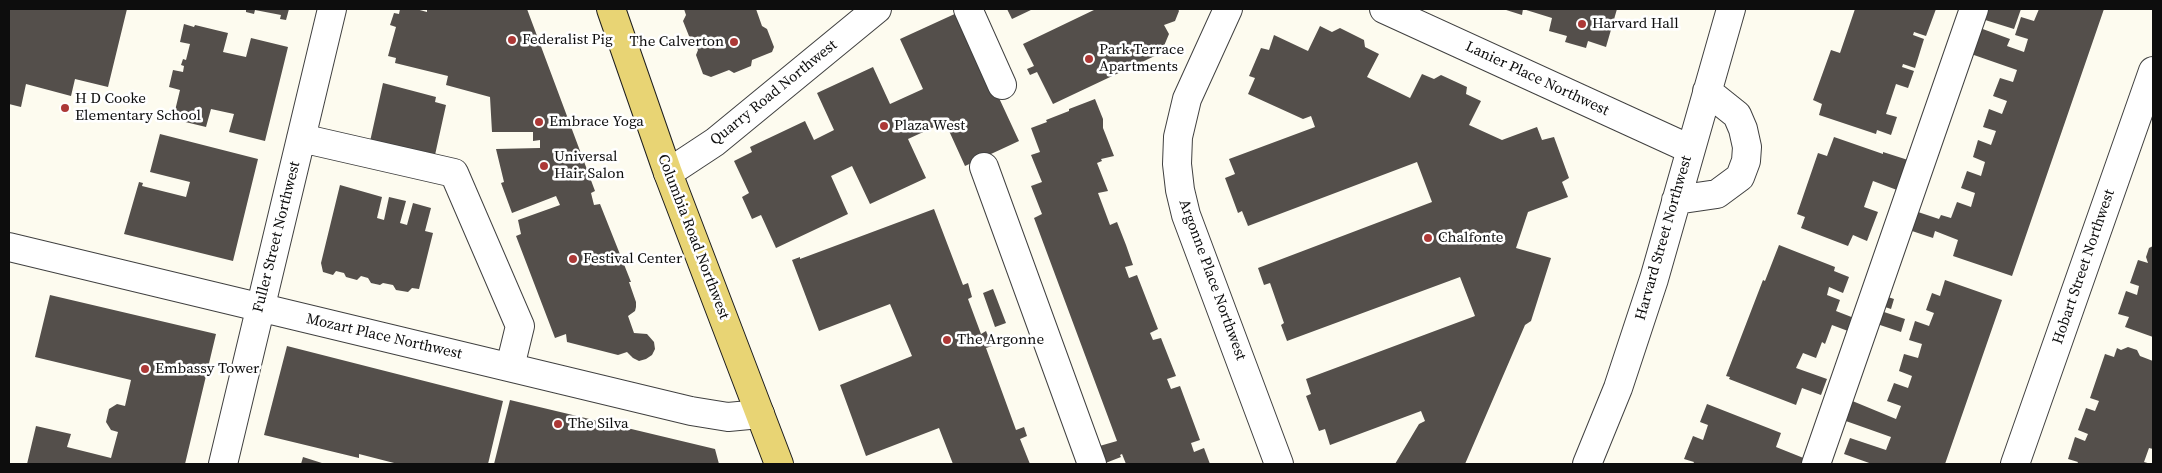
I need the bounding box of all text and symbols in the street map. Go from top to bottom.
place label: Harvard Hall [1592,15,1679,33]
marker: Harvard Hall [1576,18,1588,30]
place label: Federalist Pig [522,31,613,49]
place label: The Calverton [630,33,724,51]
marker: Federalist Pig [506,34,518,46]
street label: Quarry Road Northwest [707,36,841,150]
marker: The Calverton [728,36,740,48]
street label: Lanier Place Northwest [1462,38,1612,120]
place label: Park Terrace Apartments [1099,41,1184,76]
marker: Park Terrace Apartments [1083,53,1095,65]
place label: H D Cooke Elementary School [75,90,201,125]
marker: H D Cooke Elementary School [59,102,71,114]
place label: Embrace Yoga [549,113,644,131]
marker: Embrace Yoga [533,116,545,128]
place label: Plaza West [894,117,965,135]
marker: Plaza West [878,120,890,132]
place label: Universal Hair Salon [554,148,625,183]
street label: Columbia Road Northwest [653,152,733,322]
street label: Harvard Street Northwest [1632,154,1696,322]
street label: Fuller Street Northwest [249,160,305,314]
marker: Universal Hair Salon [538,160,550,172]
street label: Hobart Street Northwest [2049,187,2119,347]
street label: Argonne Place Northwest [1174,197,1250,363]
place label: Chalfonte [1438,229,1503,247]
marker: Chalfonte [1422,232,1434,244]
place label: Festival Center [583,250,682,268]
marker: Festival Center [567,253,579,265]
street label: Mozart Place Northwest [304,310,464,364]
place label: The Argonne [957,331,1044,349]
marker: The Argonne [941,334,953,346]
place label: Embassy Tower [155,360,259,378]
marker: Embassy Tower [139,363,151,375]
place label: The Silva [568,415,629,433]
marker: The Silva [552,418,564,430]

